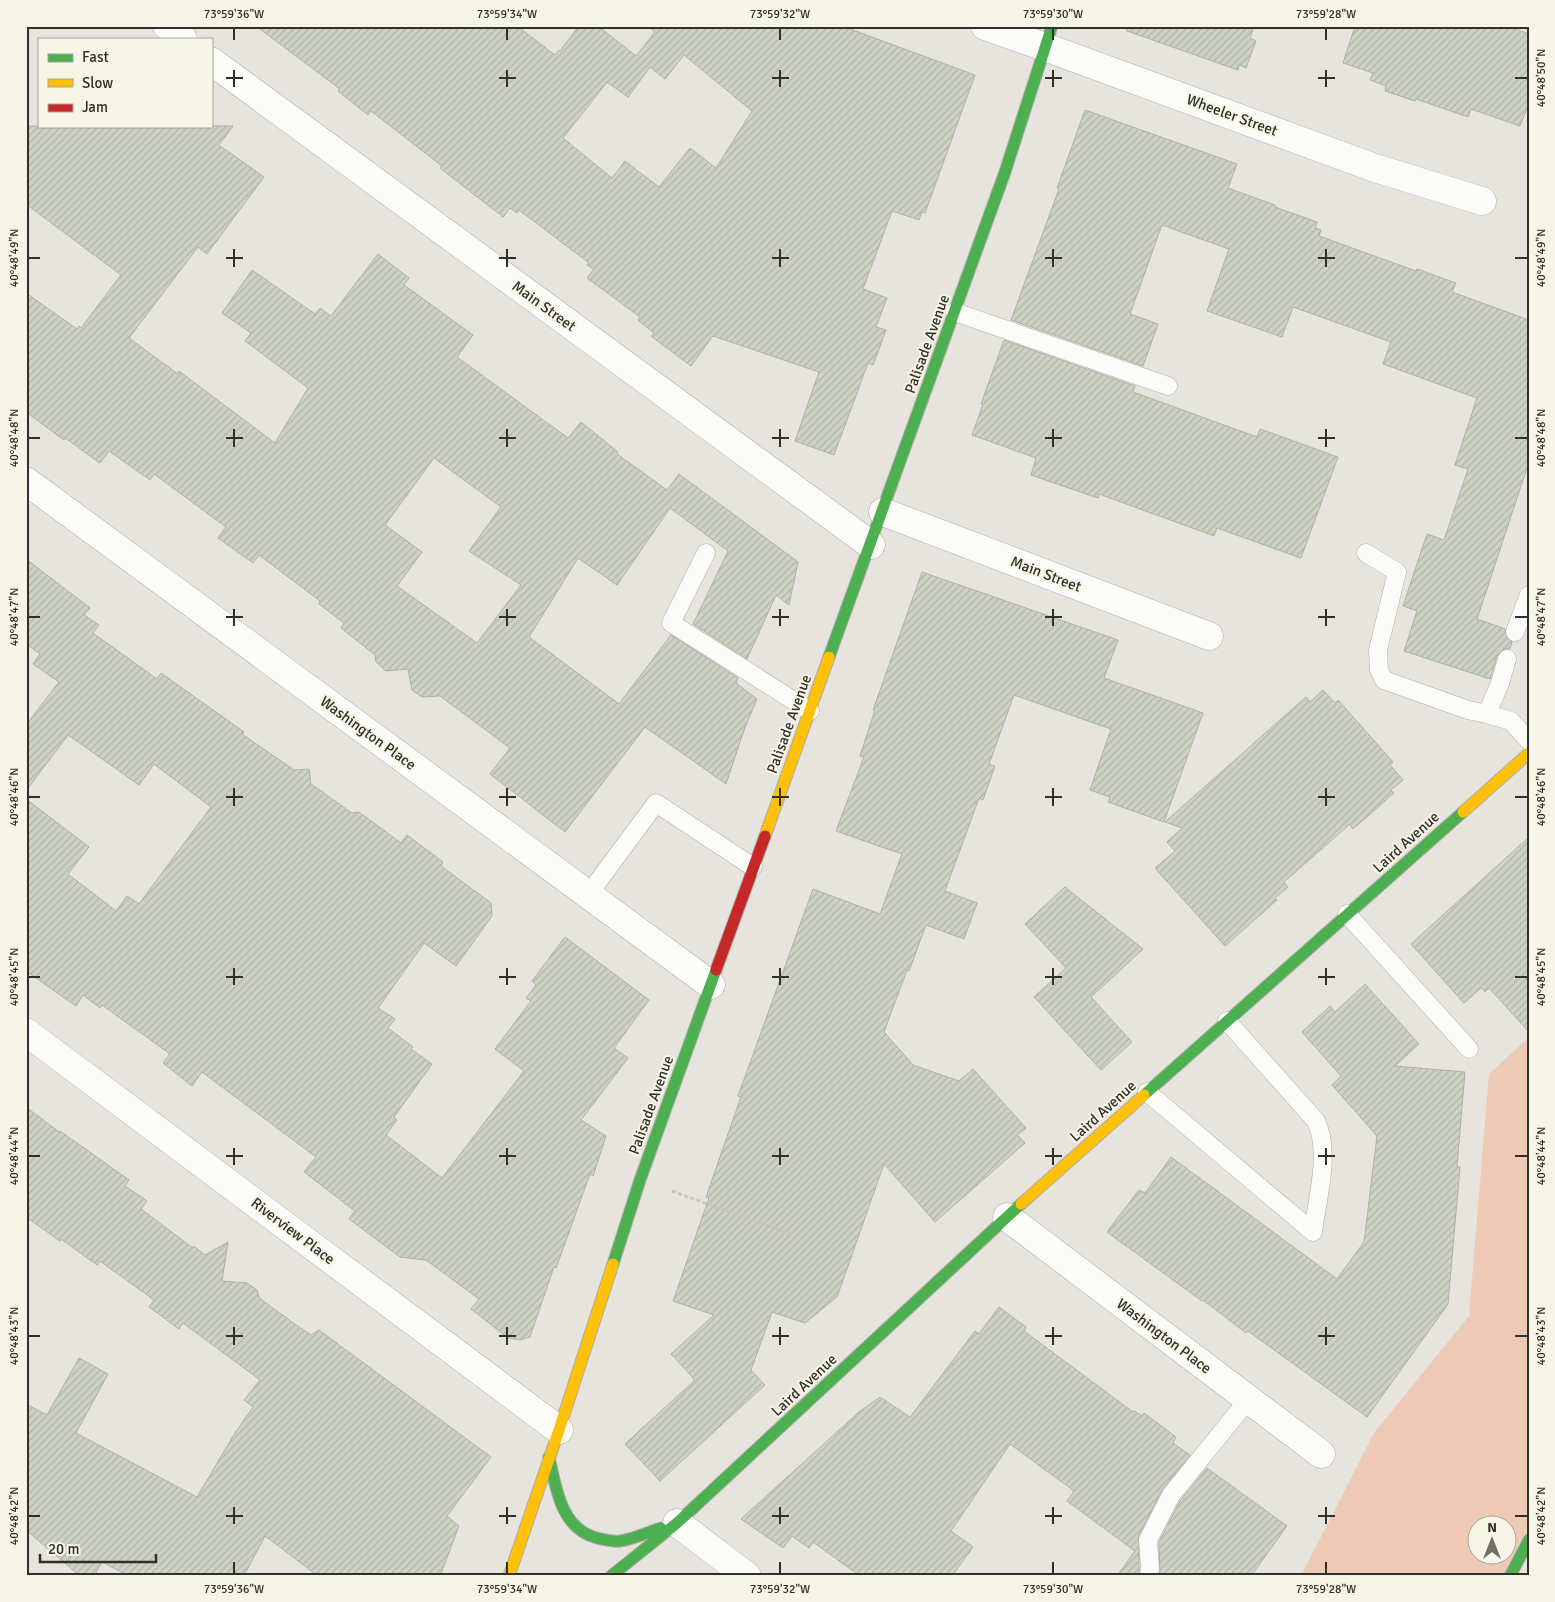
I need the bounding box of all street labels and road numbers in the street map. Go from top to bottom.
street label: Wheeler Street [1184,90,1280,140]
street label: Main Street [509,277,579,335]
street label: Palisade Avenue [901,292,953,396]
street label: Main Street [1008,552,1084,596]
street label: Palisade Avenue [763,672,815,776]
street label: Washington Place [317,692,419,774]
street label: Laird Avenue [1369,808,1443,876]
street label: Palisade Avenue [625,1053,677,1157]
street label: Laird Avenue [1066,1077,1140,1145]
street label: Riverview Place [248,1194,338,1268]
street label: Washington Place [1113,1294,1215,1378]
street label: Laird Avenue [768,1350,840,1420]

